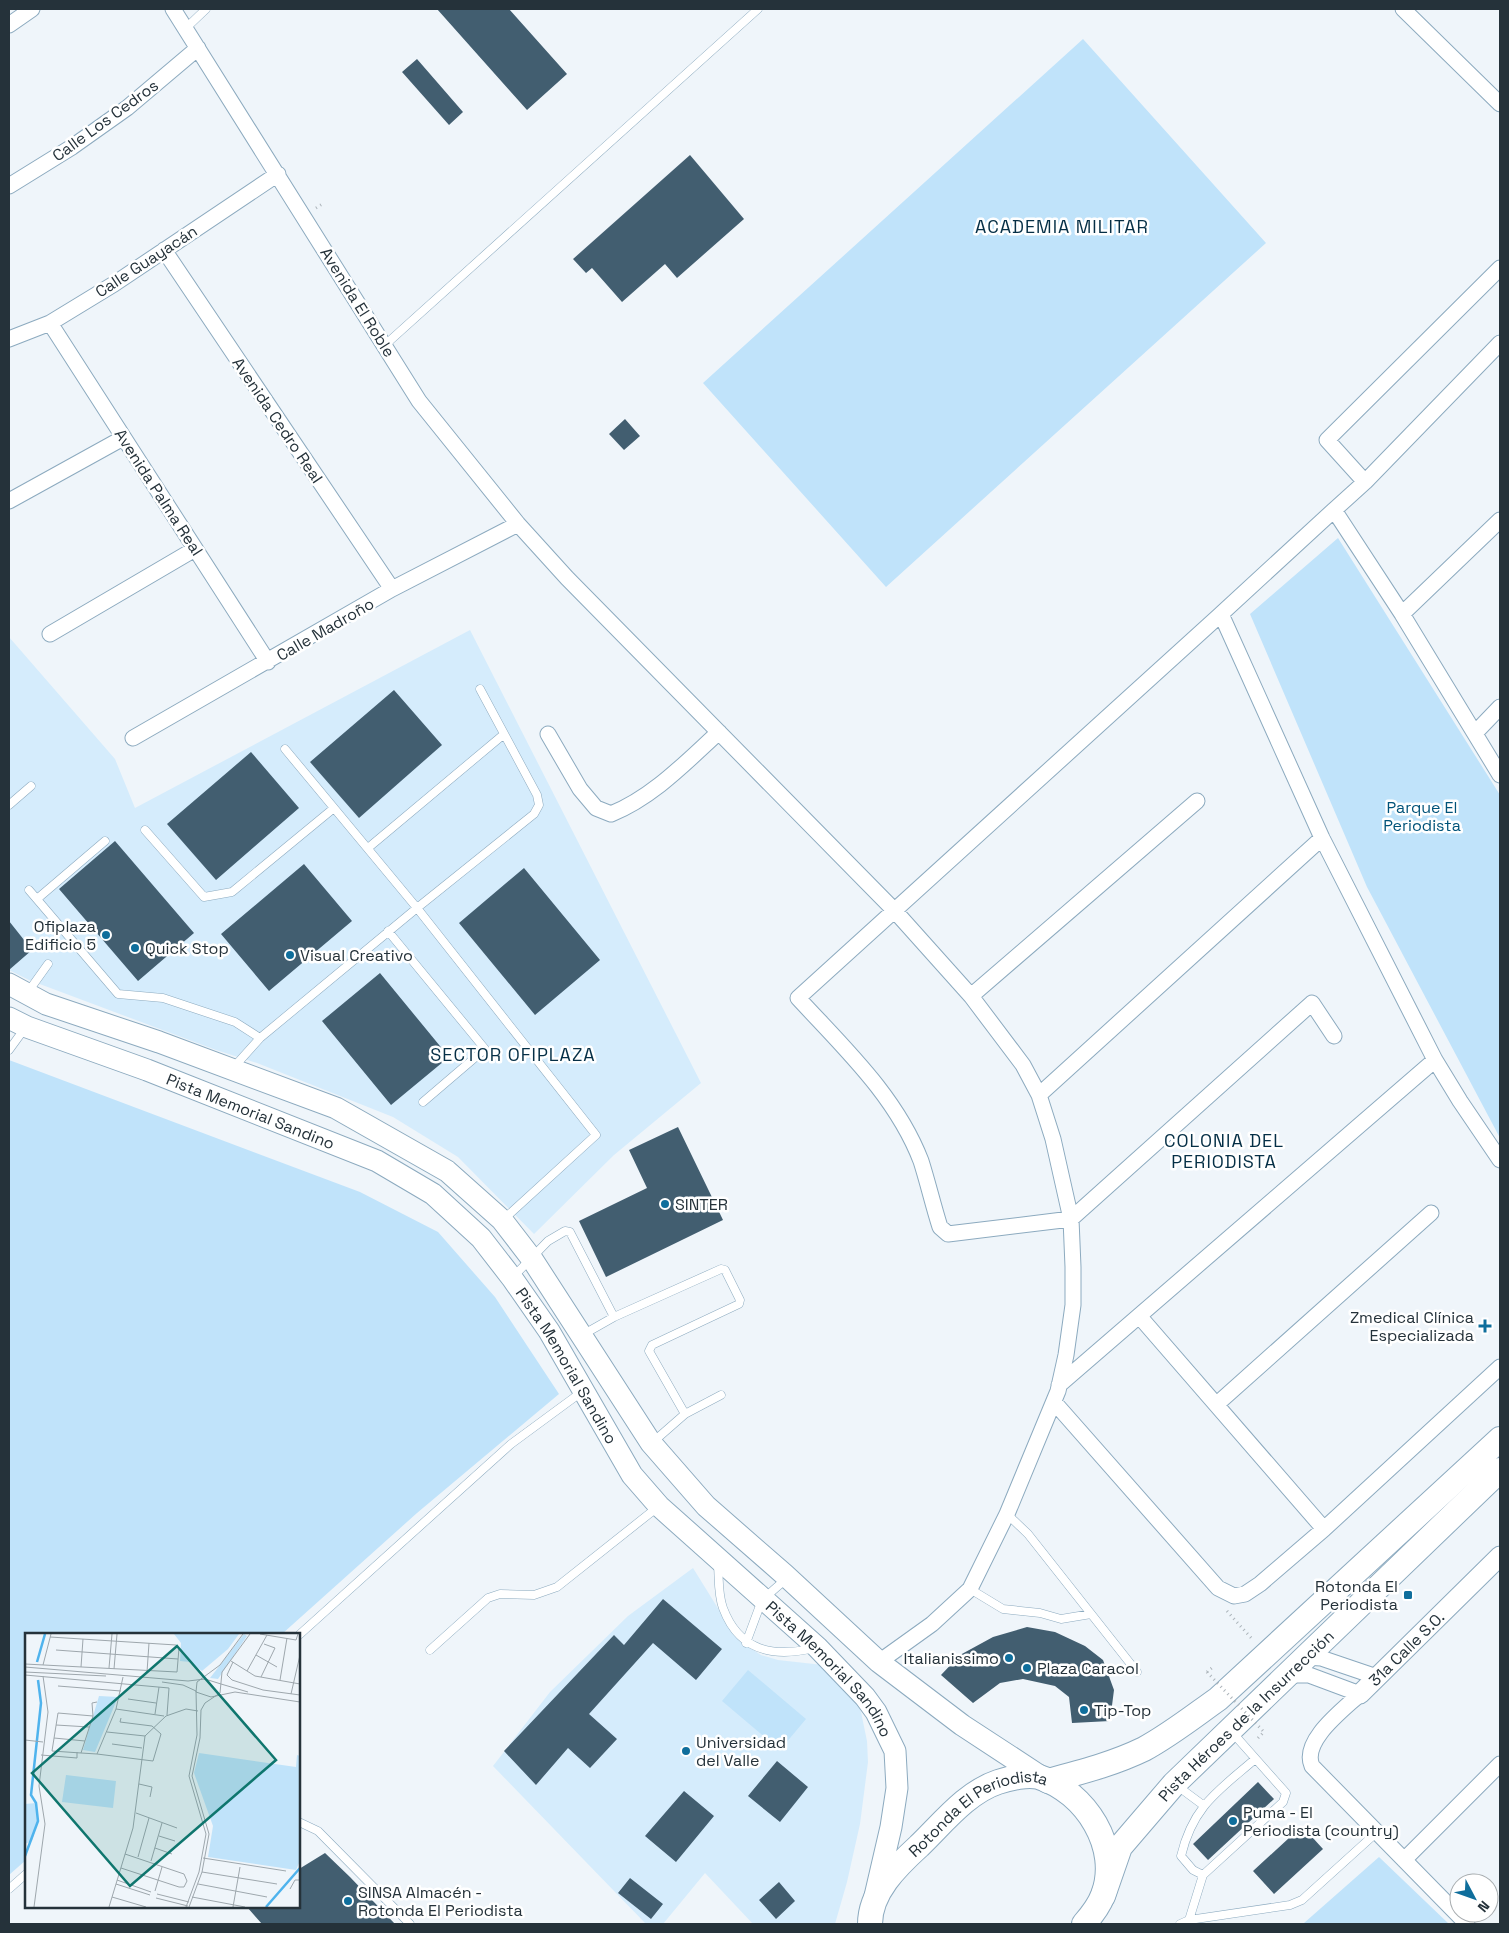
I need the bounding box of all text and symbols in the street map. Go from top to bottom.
street label: Calle Los Cedros [48,75,162,166]
district label: ACADEMIA MILITAR [975,215,1149,238]
street label: Calle Guayacán [91,221,201,302]
street label: Avenida El Roble [315,243,400,361]
street label: Avenida Cedro Real [228,353,328,487]
street label: Avenida Palma Real [110,425,207,560]
street label: Calle Madroño [273,593,378,666]
park label: Parque El Periodista [1383,797,1461,836]
place label: Ofiplaza Edificio 5 [25,916,96,955]
marker: Ofiplaza Edificio 5 [100,929,112,941]
place label: Quick Stop [145,938,229,959]
marker: Quick Stop [129,942,141,954]
place label: Visual Creativo [300,945,413,966]
marker: Visual Creativo [284,949,296,961]
district label: SECTOR OFIPLAZA [430,1043,596,1066]
street label: Pista Memorial Sandino [163,1069,338,1154]
district label: COLONIA DEL PERIODISTA [1164,1129,1284,1173]
place label: SINTER [675,1194,728,1215]
marker: SINTER [659,1198,671,1210]
street label: Pista Memorial Sandino [511,1283,622,1448]
place label: Zmedical Clínica Especializada [1350,1307,1474,1346]
marker: Zmedical Clínica Especializada [1478,1319,1492,1333]
place label: Rotonda El Periodista [1315,1576,1398,1615]
marker: Rotonda El Periodista [1402,1589,1414,1601]
street label: Pista Memorial Sandino [761,1596,897,1741]
street label: 31a Calle S.O. [1364,1607,1449,1691]
street label: Pista Héroes de la Insurrección [1154,1626,1339,1806]
inset map [25,1633,300,1908]
place label: Italianissimo [903,1648,999,1669]
marker: Italianissimo [1003,1652,1015,1664]
place label: Plaza Caracol [1037,1658,1139,1679]
marker: Plaza Caracol [1021,1662,1033,1674]
place label: Tip-Top [1094,1700,1151,1721]
marker: Tip-Top [1078,1704,1090,1716]
place label: Universidad del Valle [696,1732,786,1771]
marker: Universidad del Valle [680,1745,692,1757]
street label: Rotonda El Periodista [904,1766,1051,1862]
place label: Puma - El Periodista (country) [1243,1802,1399,1841]
marker: Puma - El Periodista (country) [1227,1815,1239,1827]
north arrow [1449,1873,1499,1923]
place label: SINSA Almacén - Rotonda El Periodista [358,1882,523,1921]
marker: SINSA Almacén - Rotonda El Periodista [342,1895,354,1907]
text: N [1474,1897,1494,1916]

